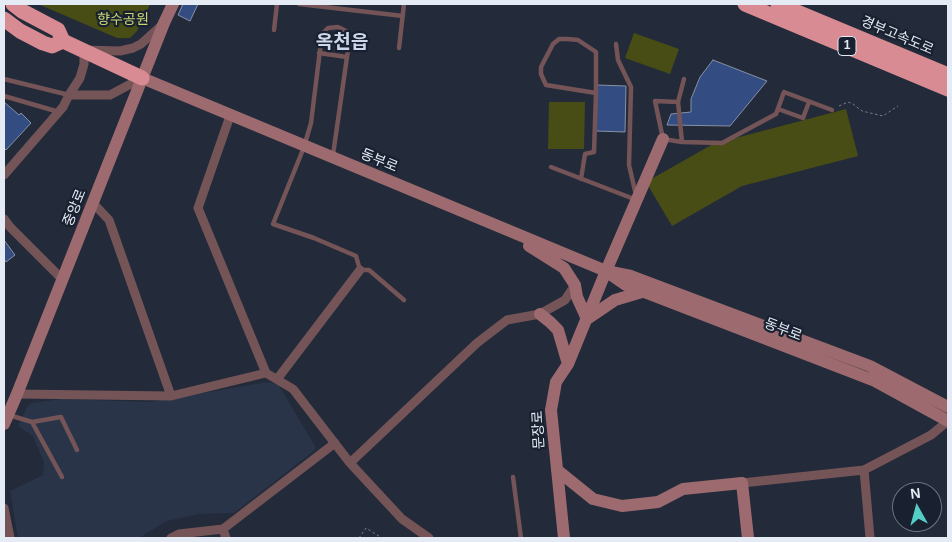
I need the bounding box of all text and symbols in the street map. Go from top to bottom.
park label: 향수공원 [97,12,149,28]
street label: 경부고속도로 [858,13,936,59]
district label: 옥천읍 [316,32,368,54]
road number: 1 [838,36,856,56]
street label: 동부로 [358,146,400,176]
street label: 중앙로 [60,187,90,229]
street label: 동부로 [762,315,804,345]
street label: 문장로 [530,410,548,450]
north arrow [892,482,942,532]
text: N [909,485,921,502]

